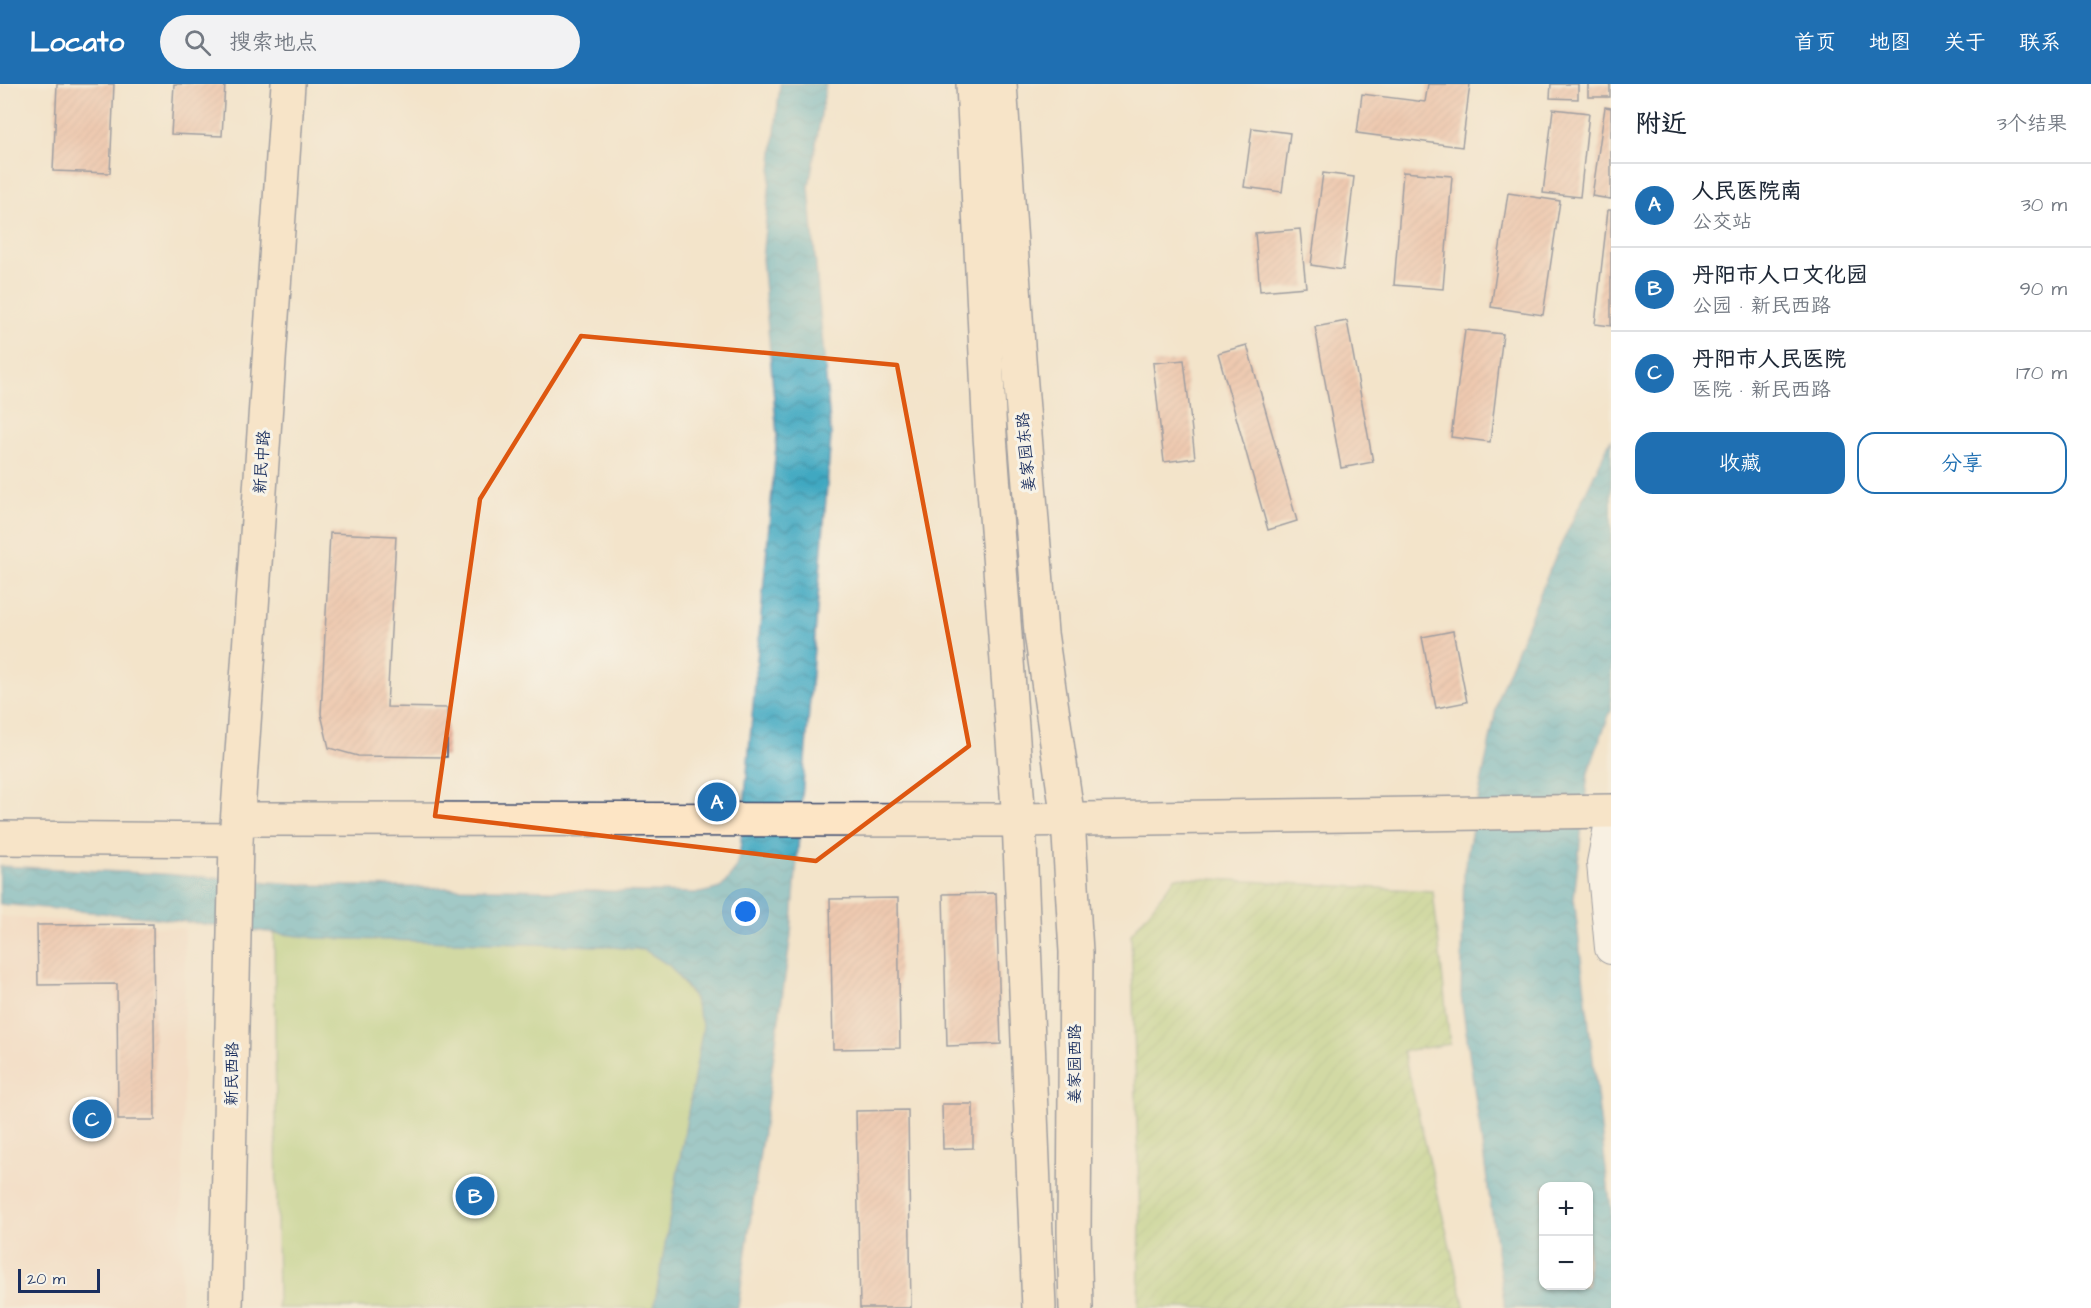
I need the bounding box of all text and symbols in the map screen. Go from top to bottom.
search box [160,15,580,69]
text: Locato [30,23,124,62]
icon: search [181,26,214,59]
text: 搜索地点 [229,27,317,58]
text: 首页 [1794,28,1836,57]
text: 地图 [1869,28,1911,57]
text: 关于 [1944,28,1986,57]
text: 联系 [2019,28,2061,57]
text: 附近 [1635,106,1687,142]
text: 3个结果 [1997,110,2067,138]
text: 人民医院南 [1692,176,1802,207]
text: A [1648,191,1661,219]
text: 30 m [2021,191,2067,219]
text: 公交站 [1692,208,1752,236]
text: 丹阳市人口文化园 [1692,260,1868,291]
text: B [1647,275,1662,303]
text: 90 m [2019,275,2067,303]
text: 公园 · 新民西路 [1692,292,1831,320]
text: 丹阳市人民医院 [1692,344,1846,375]
text: C [1647,359,1662,387]
text: 170 m [2016,359,2067,387]
text: 医院 · 新民西路 [1692,376,1831,404]
street label: 姜家园东路 [1012,411,1040,493]
street label: 新民中路 [249,429,275,495]
button: 收藏 [1635,432,1845,494]
button: 分享 [1857,432,2067,494]
pin: A [698,780,736,824]
your location [731,897,760,926]
street label: 姜家园西路 [1064,1024,1086,1104]
street label: 新民西路 [220,1042,244,1106]
pin: C [72,1096,112,1142]
pin: B [456,1174,494,1218]
map controls [1539,1182,1593,1290]
button: + [1539,1182,1593,1236]
button: − [1539,1236,1593,1290]
scale bar [18,1266,100,1294]
text: 20 m [27,1268,65,1290]

